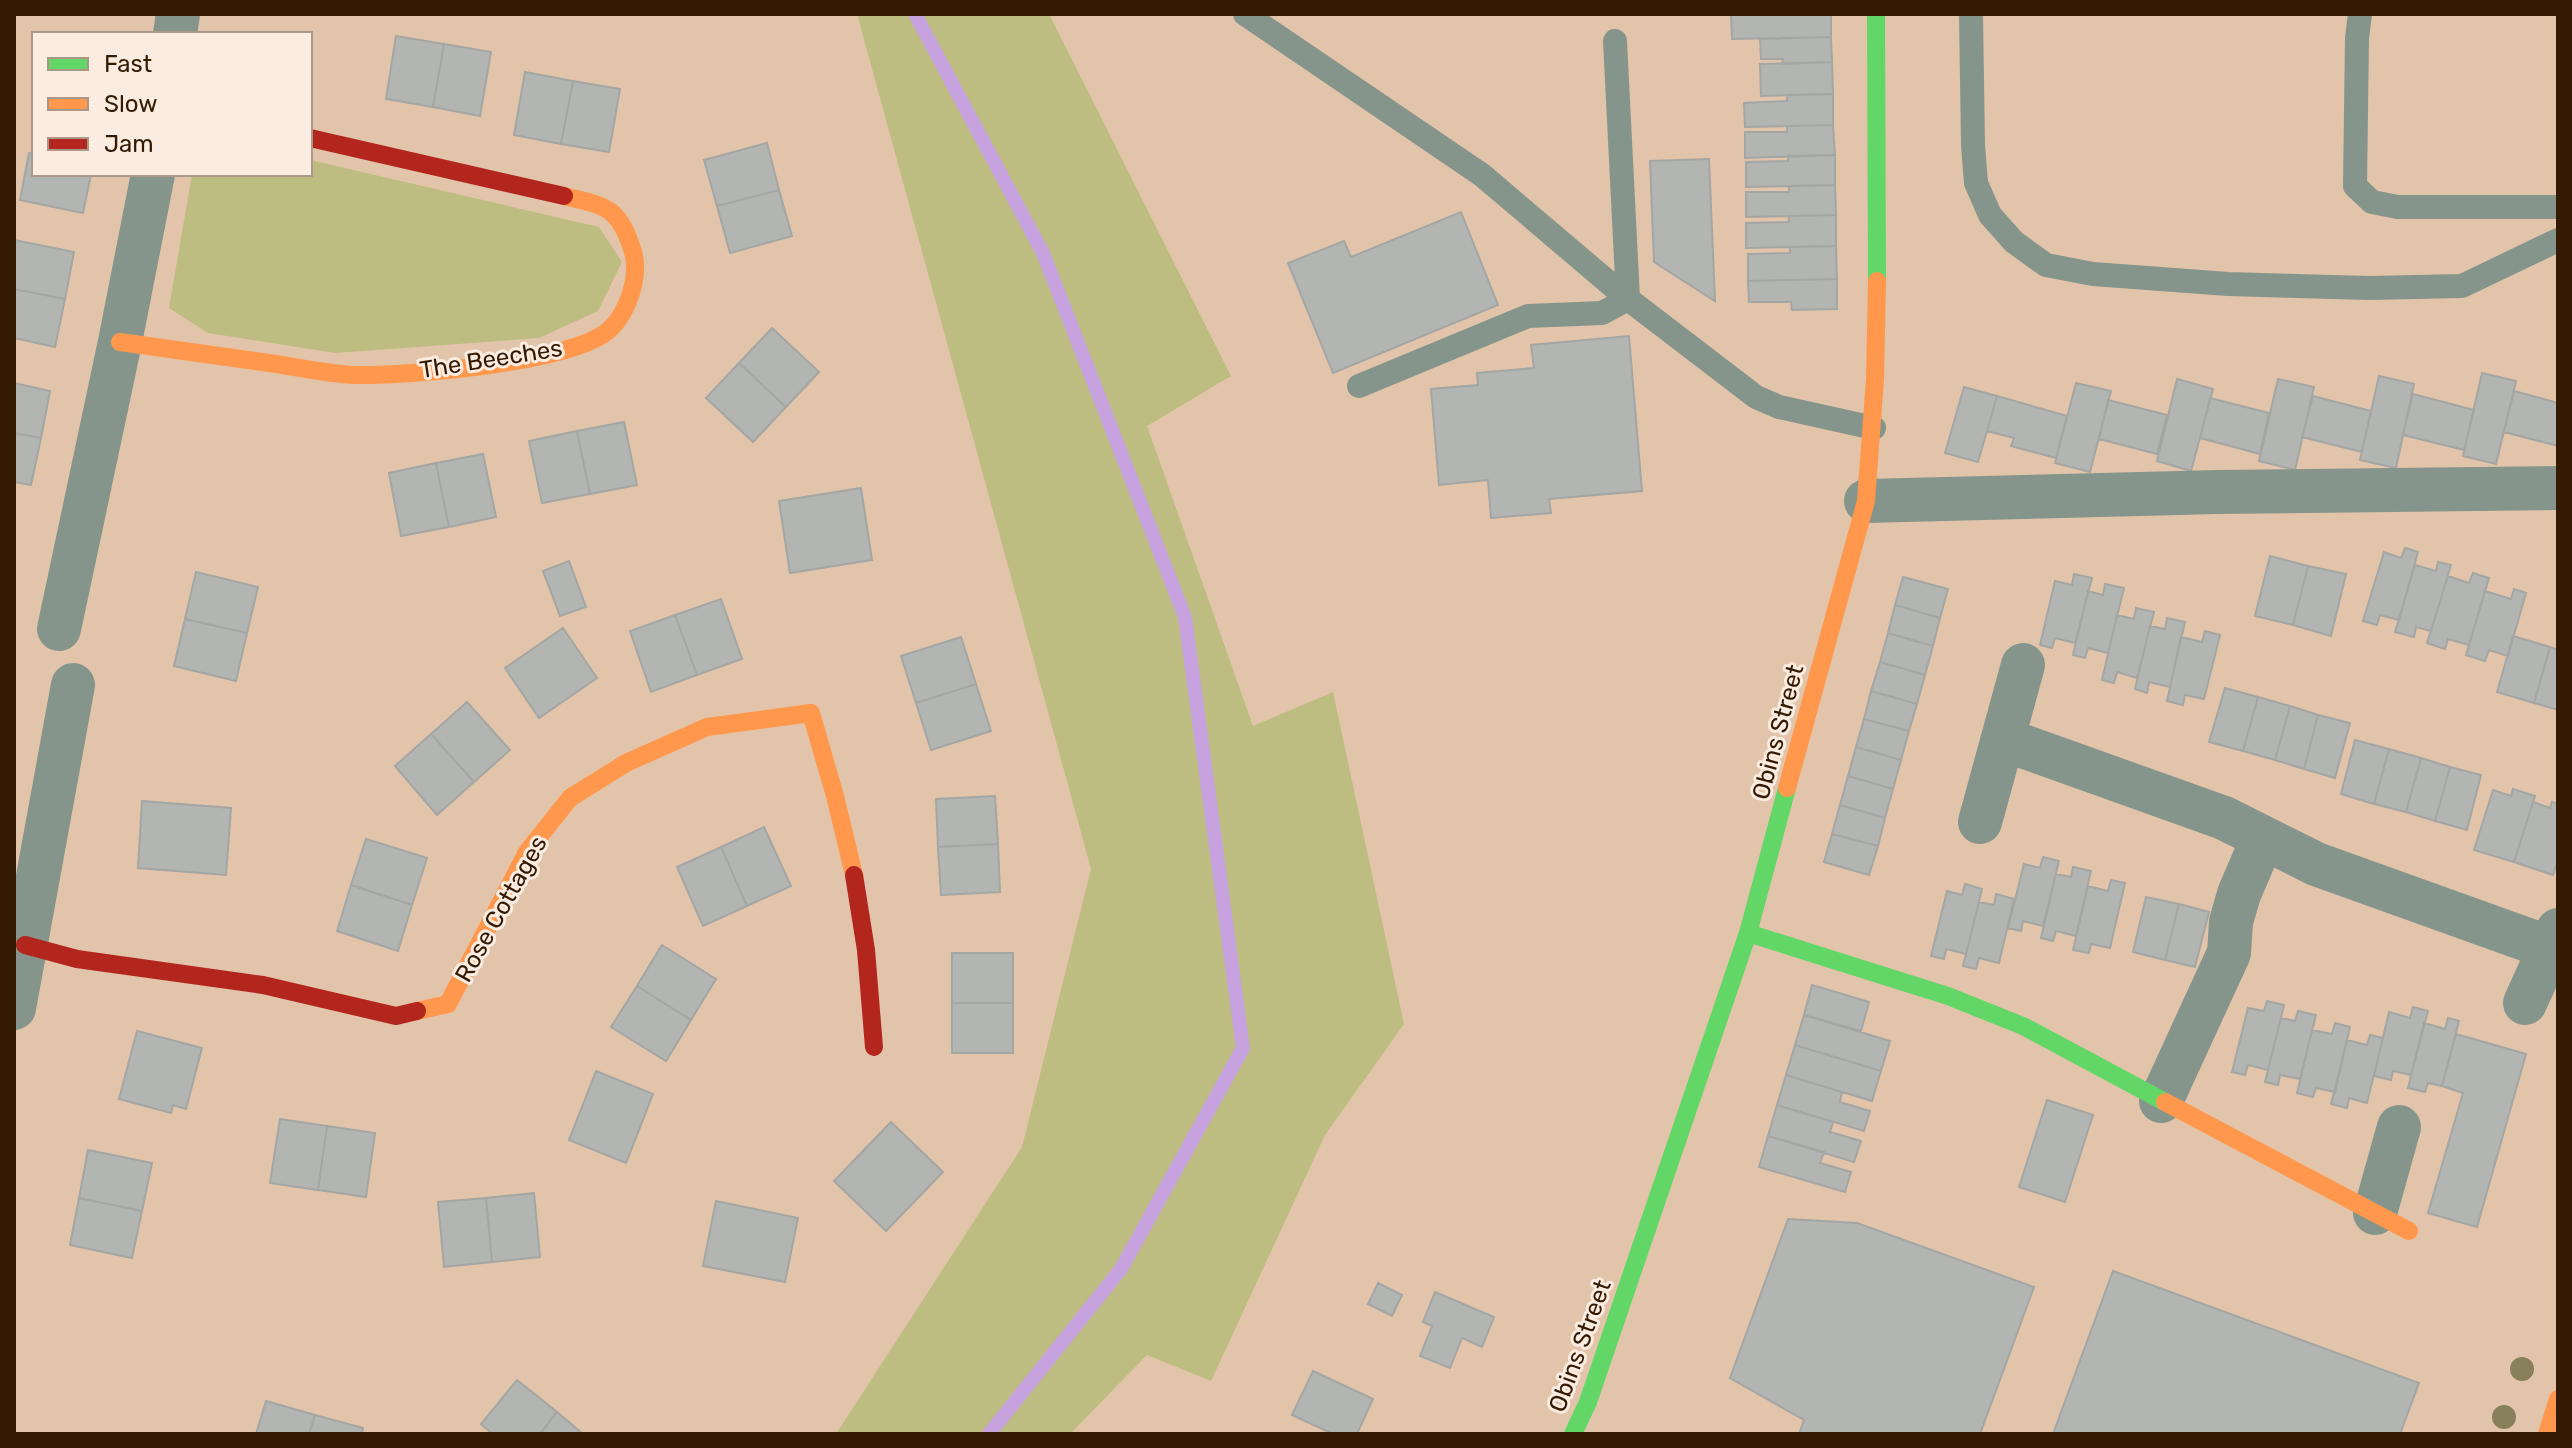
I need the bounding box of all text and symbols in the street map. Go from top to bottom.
legend [32,32,312,176]
text: Fast [104,50,152,78]
text: Slow [104,90,157,118]
text: Jam [104,130,154,158]
street label: The Beeches [418,334,564,384]
street label: Obins Street [1747,662,1809,802]
street label: Rose Cottages [449,831,553,987]
street label: Obins Street [1543,1276,1617,1416]

